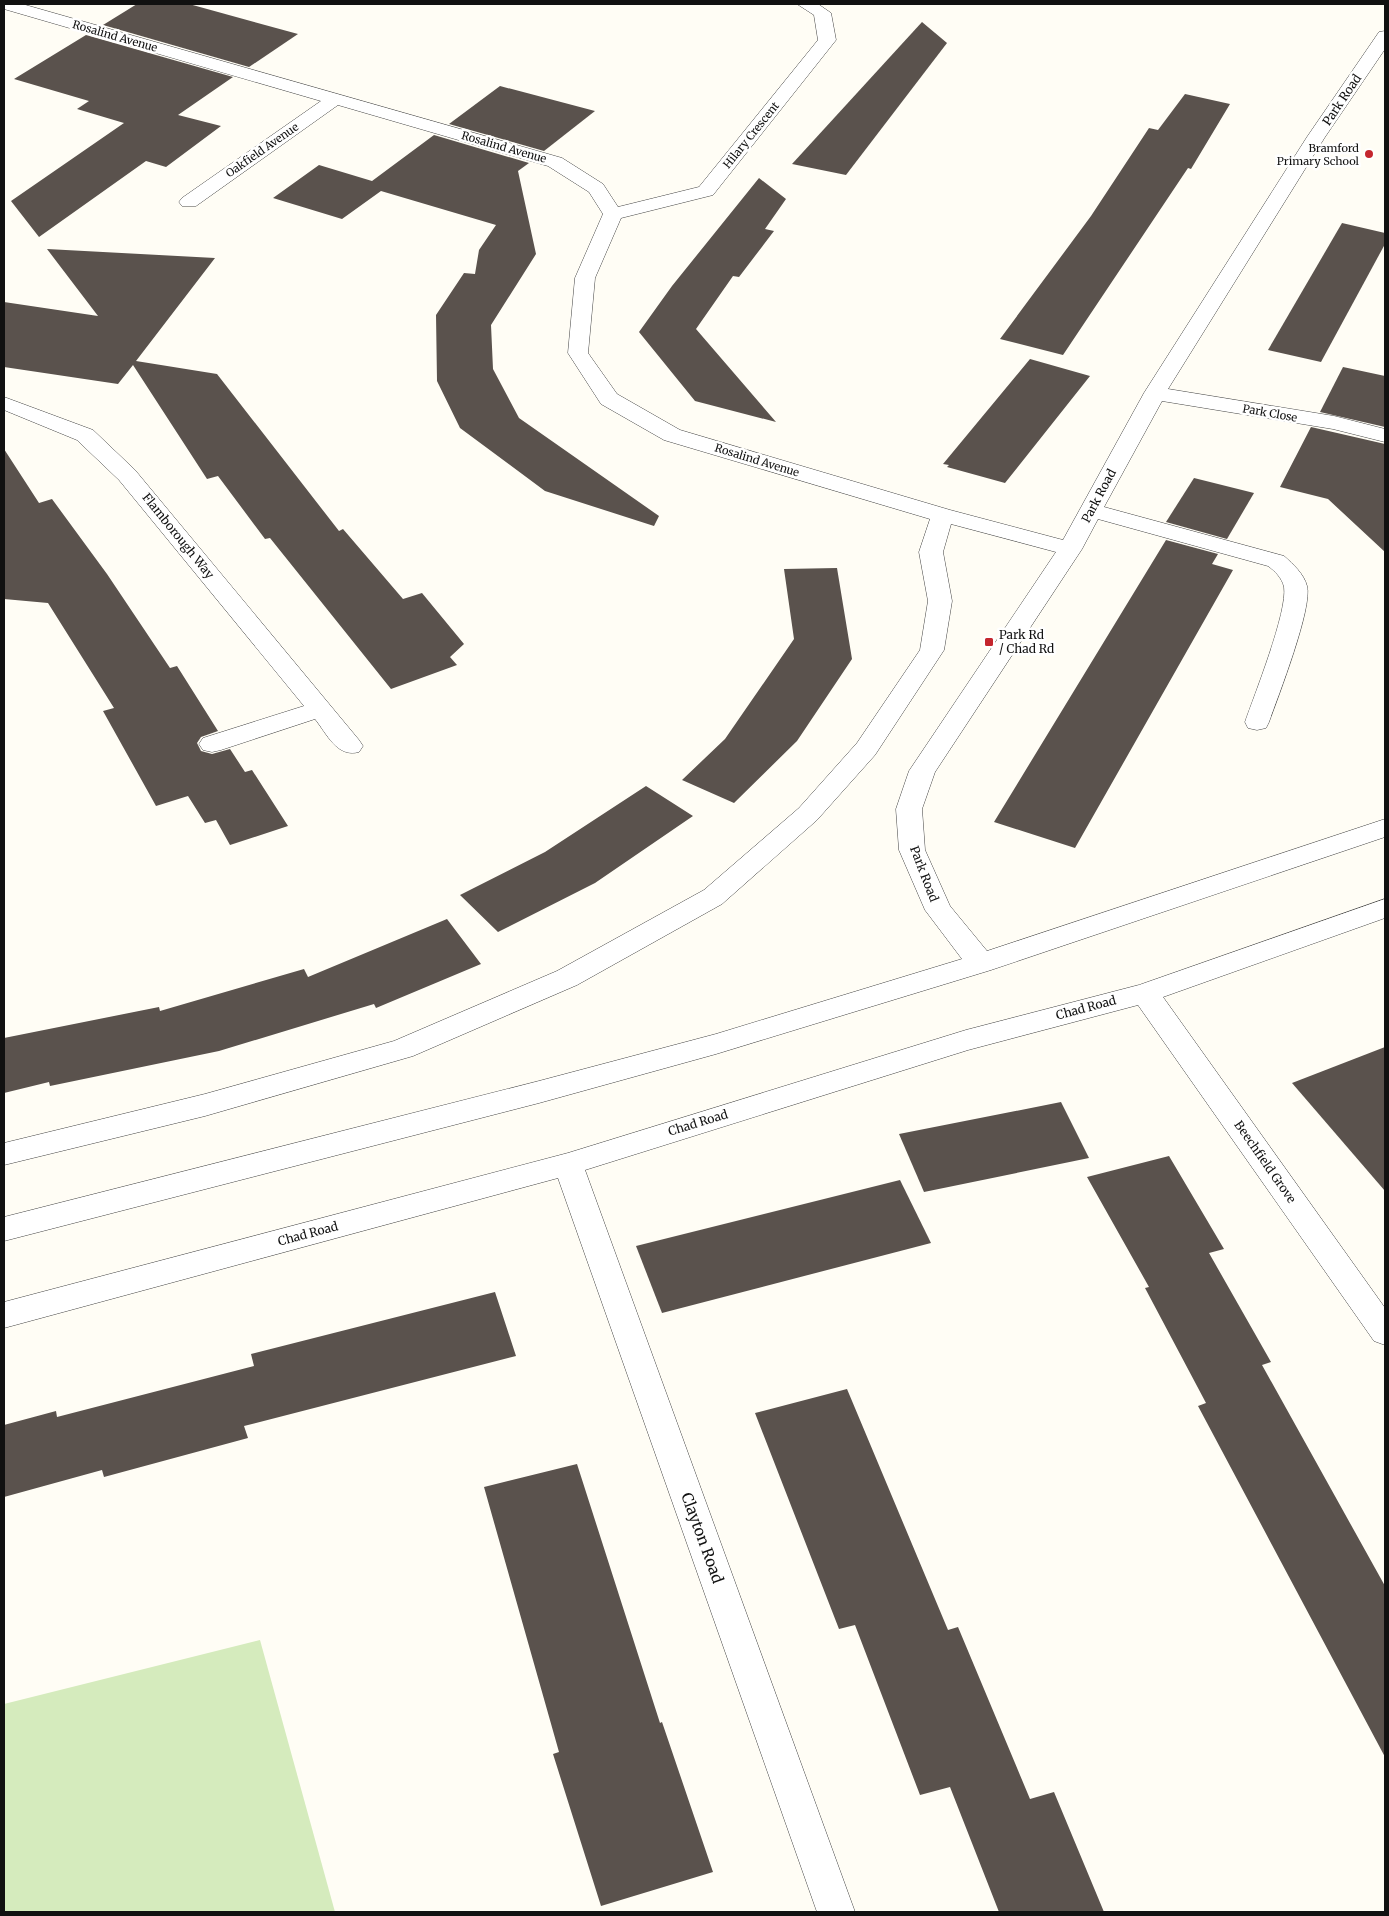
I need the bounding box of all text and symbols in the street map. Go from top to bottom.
street label: Rosalind Avenue [71,17,159,55]
street label: Park Road [1319,71,1364,128]
street label: Hilary Crescent [720,98,782,171]
street label: Oakfield Avenue [223,120,301,180]
street label: Rosalind Avenue [460,128,548,166]
place label: Bramford Primary School [1277,141,1360,168]
marker: Bramford Primary School [1363,148,1375,160]
street label: Park Close [1242,401,1299,425]
street label: Rosalind Avenue [713,440,801,480]
street label: Park Road [1078,466,1119,525]
street label: Flamborough Way [139,490,217,581]
place label: Park Rd / Chad Rd [999,627,1054,656]
marker: Park Rd / Chad Rd [983,636,995,648]
street label: Park Road [907,844,942,904]
street label: Chad Road [1054,992,1117,1023]
street label: Chad Road [666,1106,729,1139]
street label: Beechfield Grove [1231,1118,1299,1206]
street label: Chad Road [276,1218,339,1249]
street label: Clayton Road [677,1490,728,1586]

